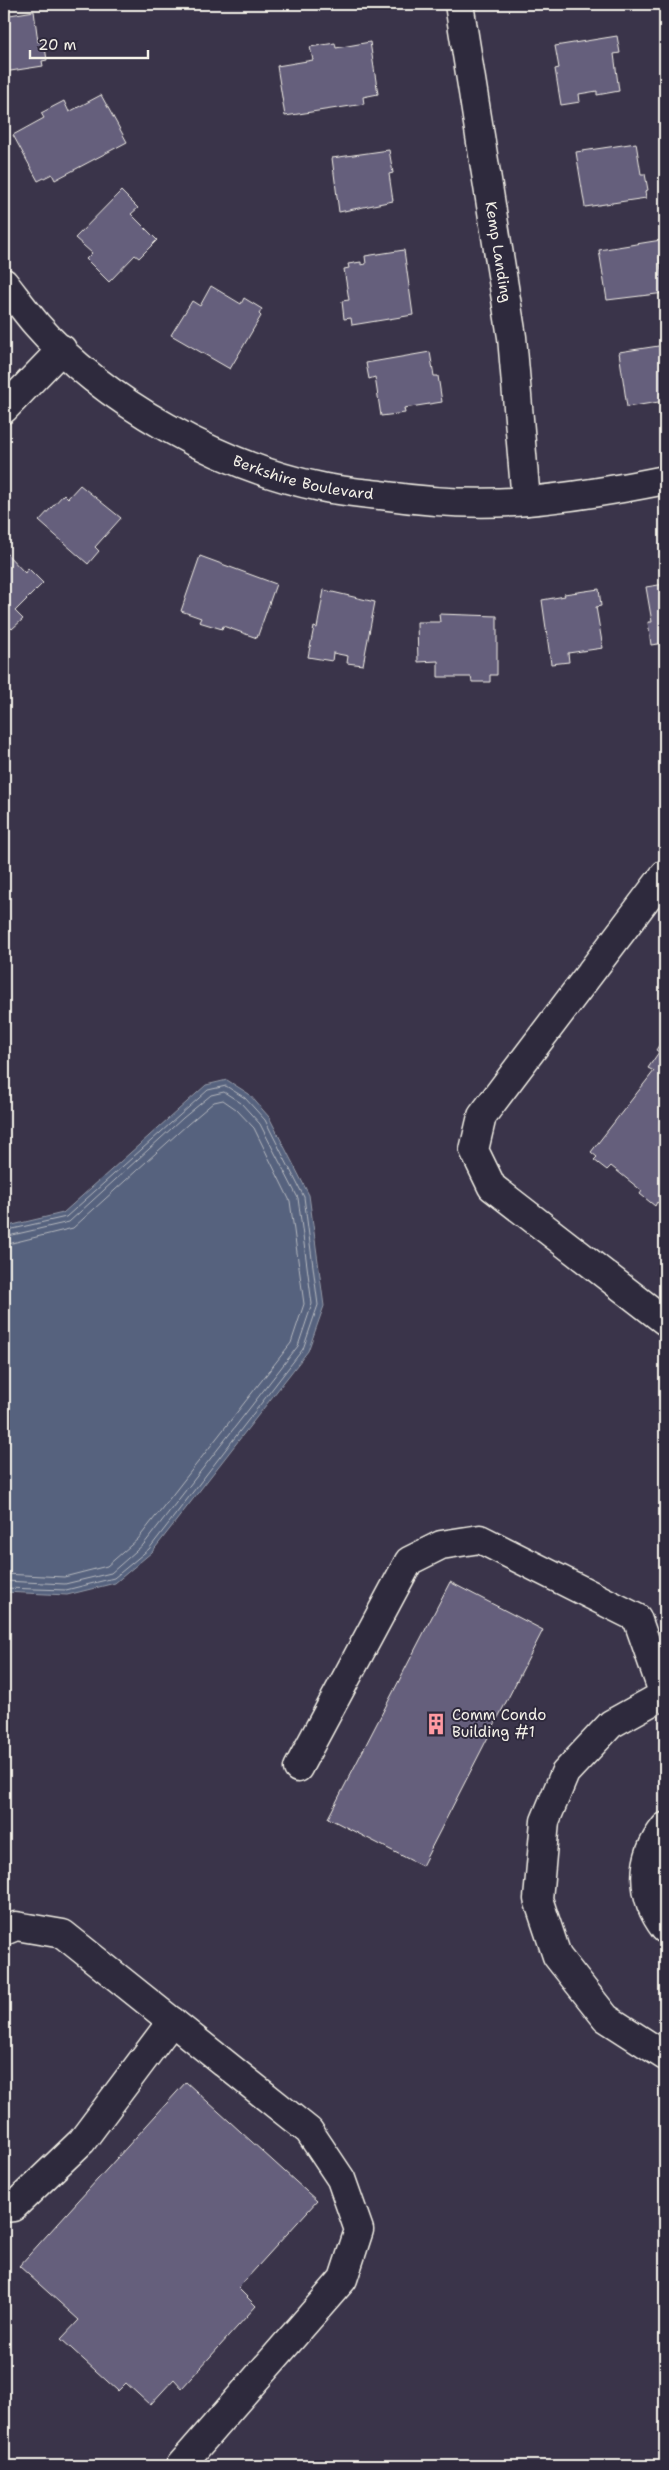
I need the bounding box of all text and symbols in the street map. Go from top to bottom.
scale bar [30,28,148,60]
text: 20 m [38,35,77,55]
street label: Kemp Landing [481,200,516,304]
street label: Berkshire Boulevard [230,451,375,504]
place label: Comm Condo Building #1 [452,1705,546,1742]
building icon: Comm Condo Building #1 [423,1711,449,1737]

